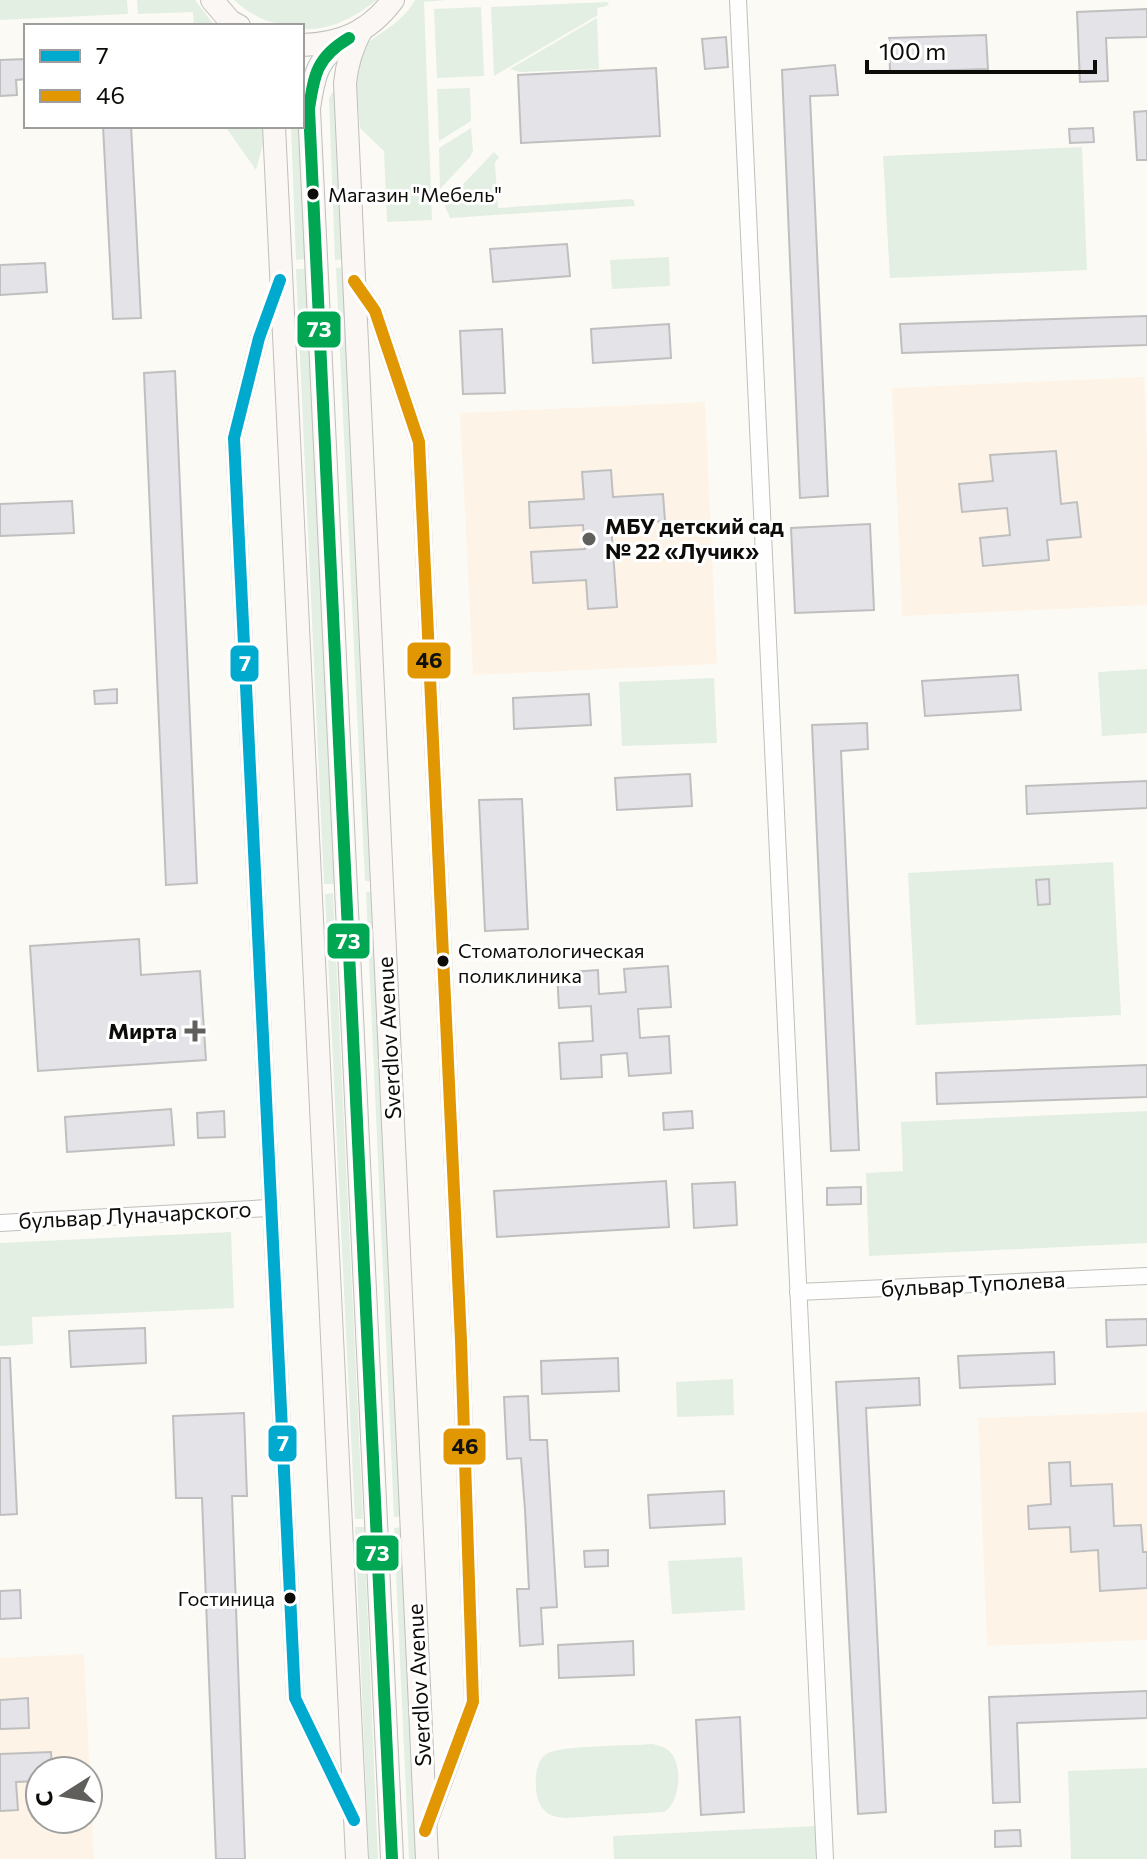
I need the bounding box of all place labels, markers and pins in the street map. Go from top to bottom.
place label: Магазин "Мебель" [328,182,502,206]
marker: Магазин "Мебель" [305,186,321,202]
place label: МБУ детский сад № 22 «Лучик» [605,512,784,564]
marker: МБУ детский сад № 22 «Лучик» [580,530,598,548]
place label: Стоматологическая поликлиника [458,938,645,987]
marker: Стоматологическая поликлиника [435,953,451,969]
place label: Мирта [108,1017,177,1044]
marker: Мирта [184,1020,206,1042]
place label: Гостиница [178,1586,275,1610]
marker: Гостиница [282,1590,298,1606]

